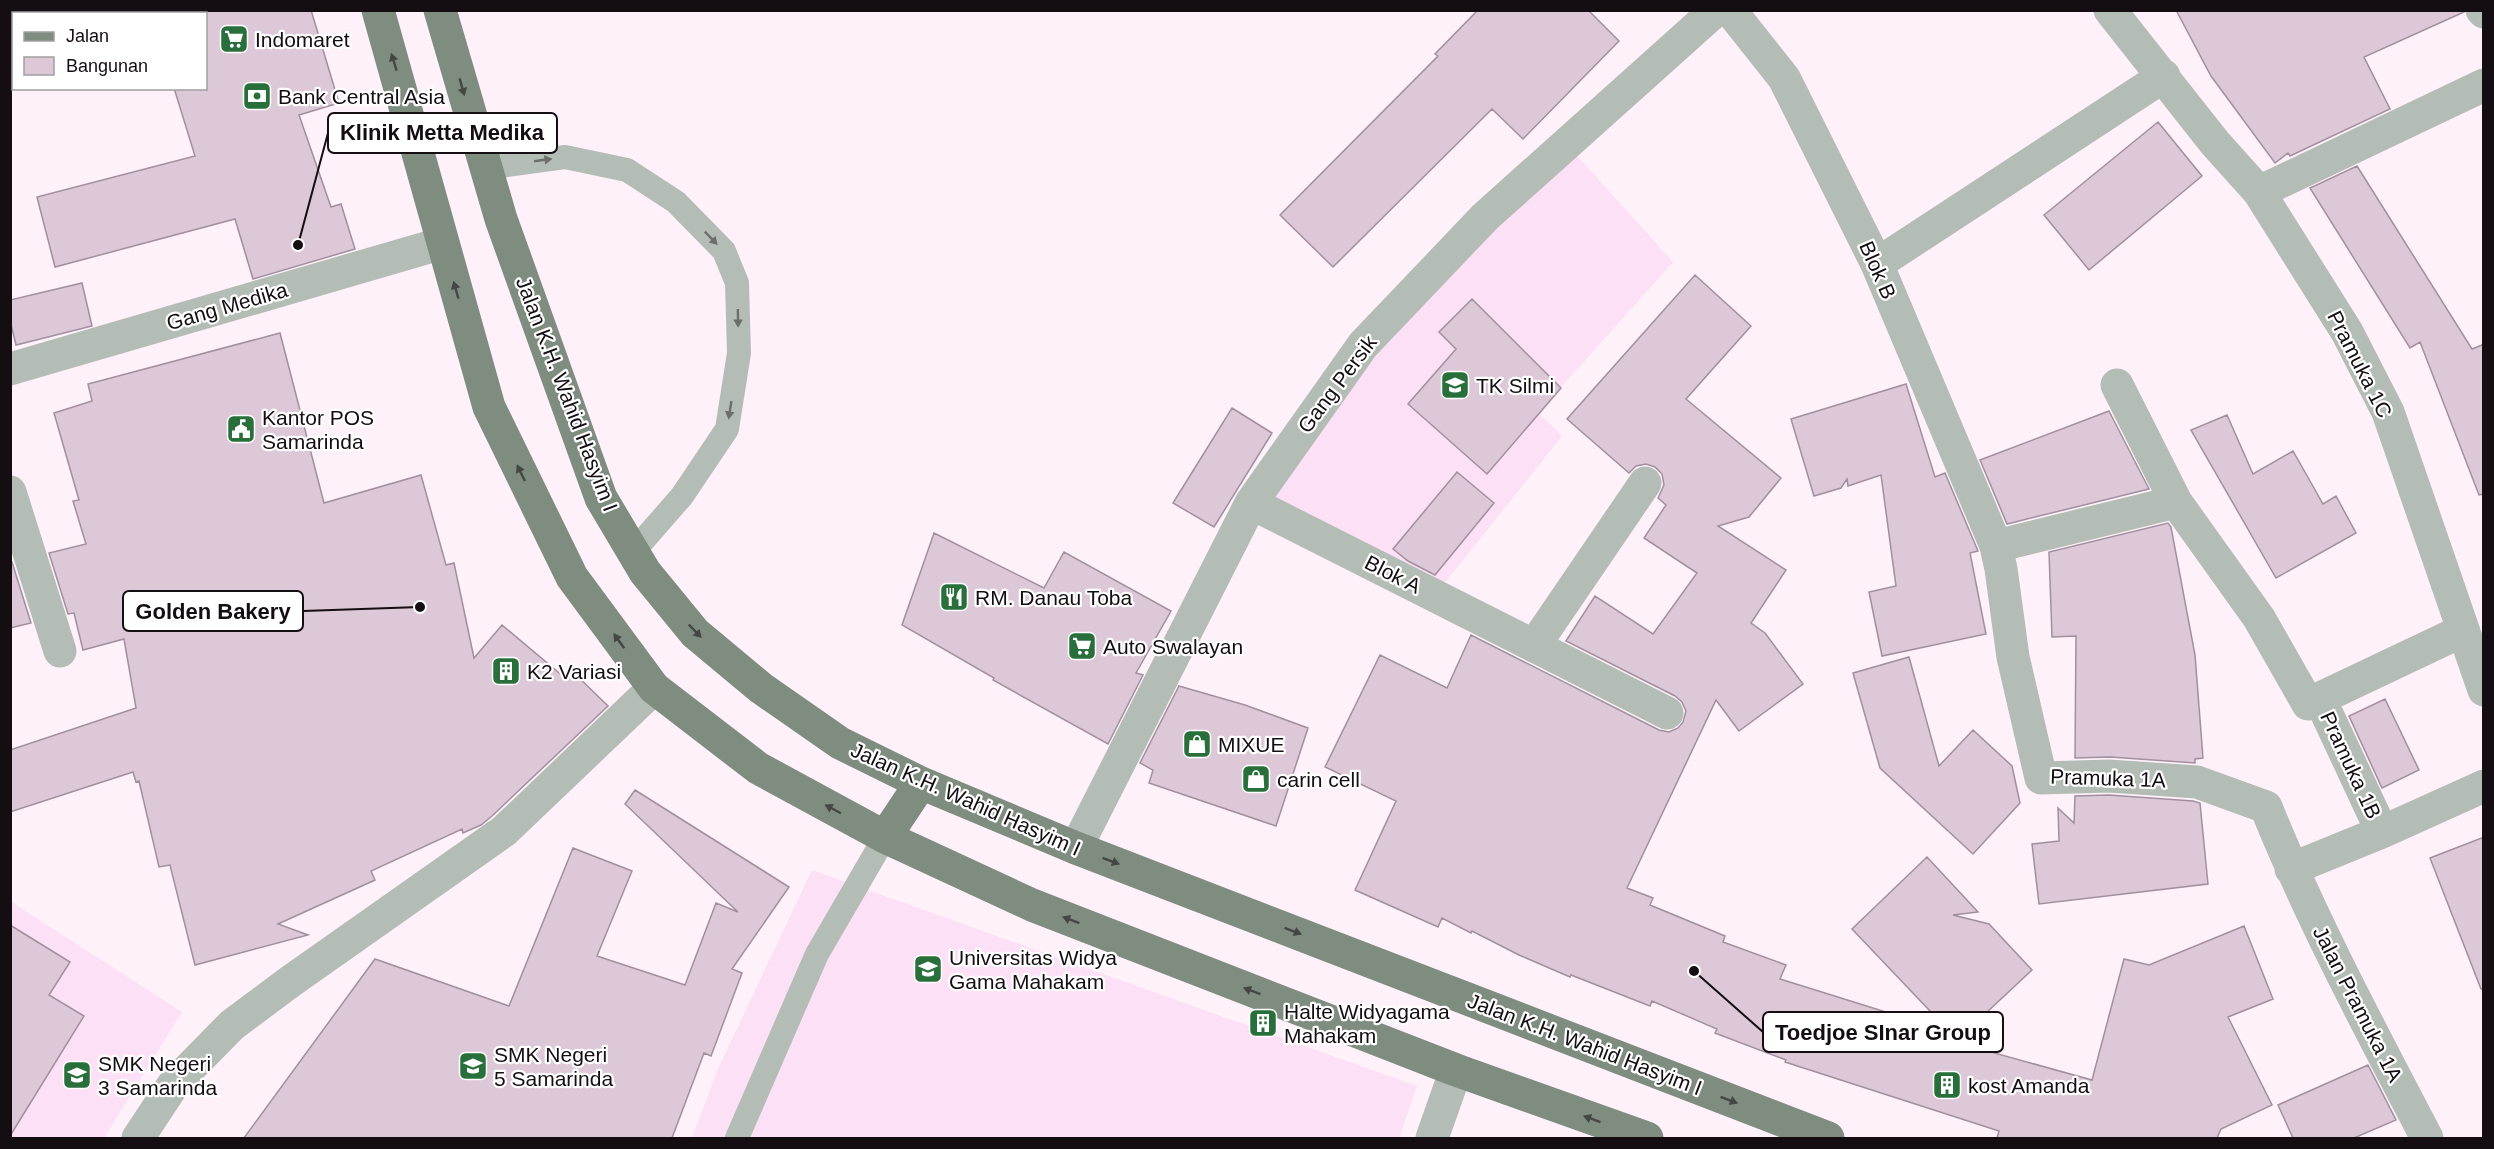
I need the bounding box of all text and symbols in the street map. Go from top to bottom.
legend [12,12,207,90]
supermarket icon: Indomaret [218,23,250,55]
text: Jalan [66,26,109,46]
place label: Indomaret [255,28,350,51]
one-way arrow [389,53,398,71]
text: Bangunan [66,56,148,76]
one-way arrow [457,78,467,96]
bank icon: Bank Central Asia [241,80,273,112]
place label: Bank Central Asia [278,85,445,108]
callout: Klinik Metta Medika [328,113,557,153]
text: Klinik Metta Medika [340,120,545,145]
one-way arrow [533,156,552,165]
one-way arrow [704,231,718,245]
street label: Blok B [1855,238,1901,302]
street label: Jalan K.H. Wahid Hasyim I [512,274,622,514]
street label: Gang Medika [164,278,291,334]
one-way arrow [451,281,461,299]
street label: Pramuka 1C [2323,307,2397,421]
one-way arrow [733,309,743,328]
street label: Gang Persik [1293,331,1381,437]
school or university icon: TK Silmi [1439,369,1471,401]
place label: TK Silmi [1476,374,1554,397]
one-way arrow [725,401,734,420]
place label: Kantor POS Samarinda [262,406,374,453]
public building icon: Kantor POS Samarinda [225,413,257,445]
one-way arrow [517,465,526,482]
street label: Blok A [1361,550,1425,598]
restaurant icon: RM. Danau Toba [938,581,970,613]
place label: RM. Danau Toba [975,586,1133,609]
callout: Golden Bakery [123,591,303,631]
text: Golden Bakery [135,599,291,624]
one-way arrow [688,623,702,638]
supermarket icon: Auto Swalayan [1066,630,1098,662]
one-way arrow [613,634,625,650]
place label: Auto Swalayan [1103,635,1243,658]
building icon: K2 Variasi [490,655,522,687]
place label: K2 Variasi [527,660,621,683]
street label: Pramuka 1B [2316,708,2386,822]
shop icon: MIXUE [1181,728,1213,760]
place label: MIXUE [1218,733,1285,756]
street label: Jalan K.H. Wahid Hasyim I [848,738,1084,860]
shop icon: carin cell [1240,763,1272,795]
street label: Pramuka 1A [2050,764,2166,792]
place label: carin cell [1277,768,1360,791]
one-way arrow [824,804,841,814]
one-way arrow [1102,856,1120,866]
one-way arrow [1061,915,1079,925]
street label: Jalan Pramuka 1A [2309,922,2407,1086]
one-way arrow [1284,927,1302,937]
place label: Universitas Widya Gama Mahakam [949,946,1117,993]
school or university icon: Universitas Widya Gama Mahakam [912,953,944,985]
one-way arrow [1243,985,1261,995]
street label: Jalan K.H. Wahid Hasyim I [1465,989,1705,1099]
place label: Halte Widyagama Mahakam [1284,1000,1450,1047]
building icon: Halte Widyagama Mahakam [1247,1007,1279,1039]
callout: Toedjoe SInar Group [1763,1012,2003,1052]
text: Toedjoe SInar Group [1775,1020,1991,1045]
place label: SMK Negeri 5 Samarinda [494,1043,613,1090]
school or university icon: SMK Negeri 5 Samarinda [457,1050,489,1082]
place label: SMK Negeri 3 Samarinda [98,1052,217,1099]
school or university icon: SMK Negeri 3 Samarinda [61,1059,93,1091]
building icon: kost Amanda [1931,1069,1963,1101]
place label: kost Amanda [1968,1074,2090,1097]
one-way arrow [1720,1096,1738,1105]
one-way arrow [1583,1113,1601,1123]

